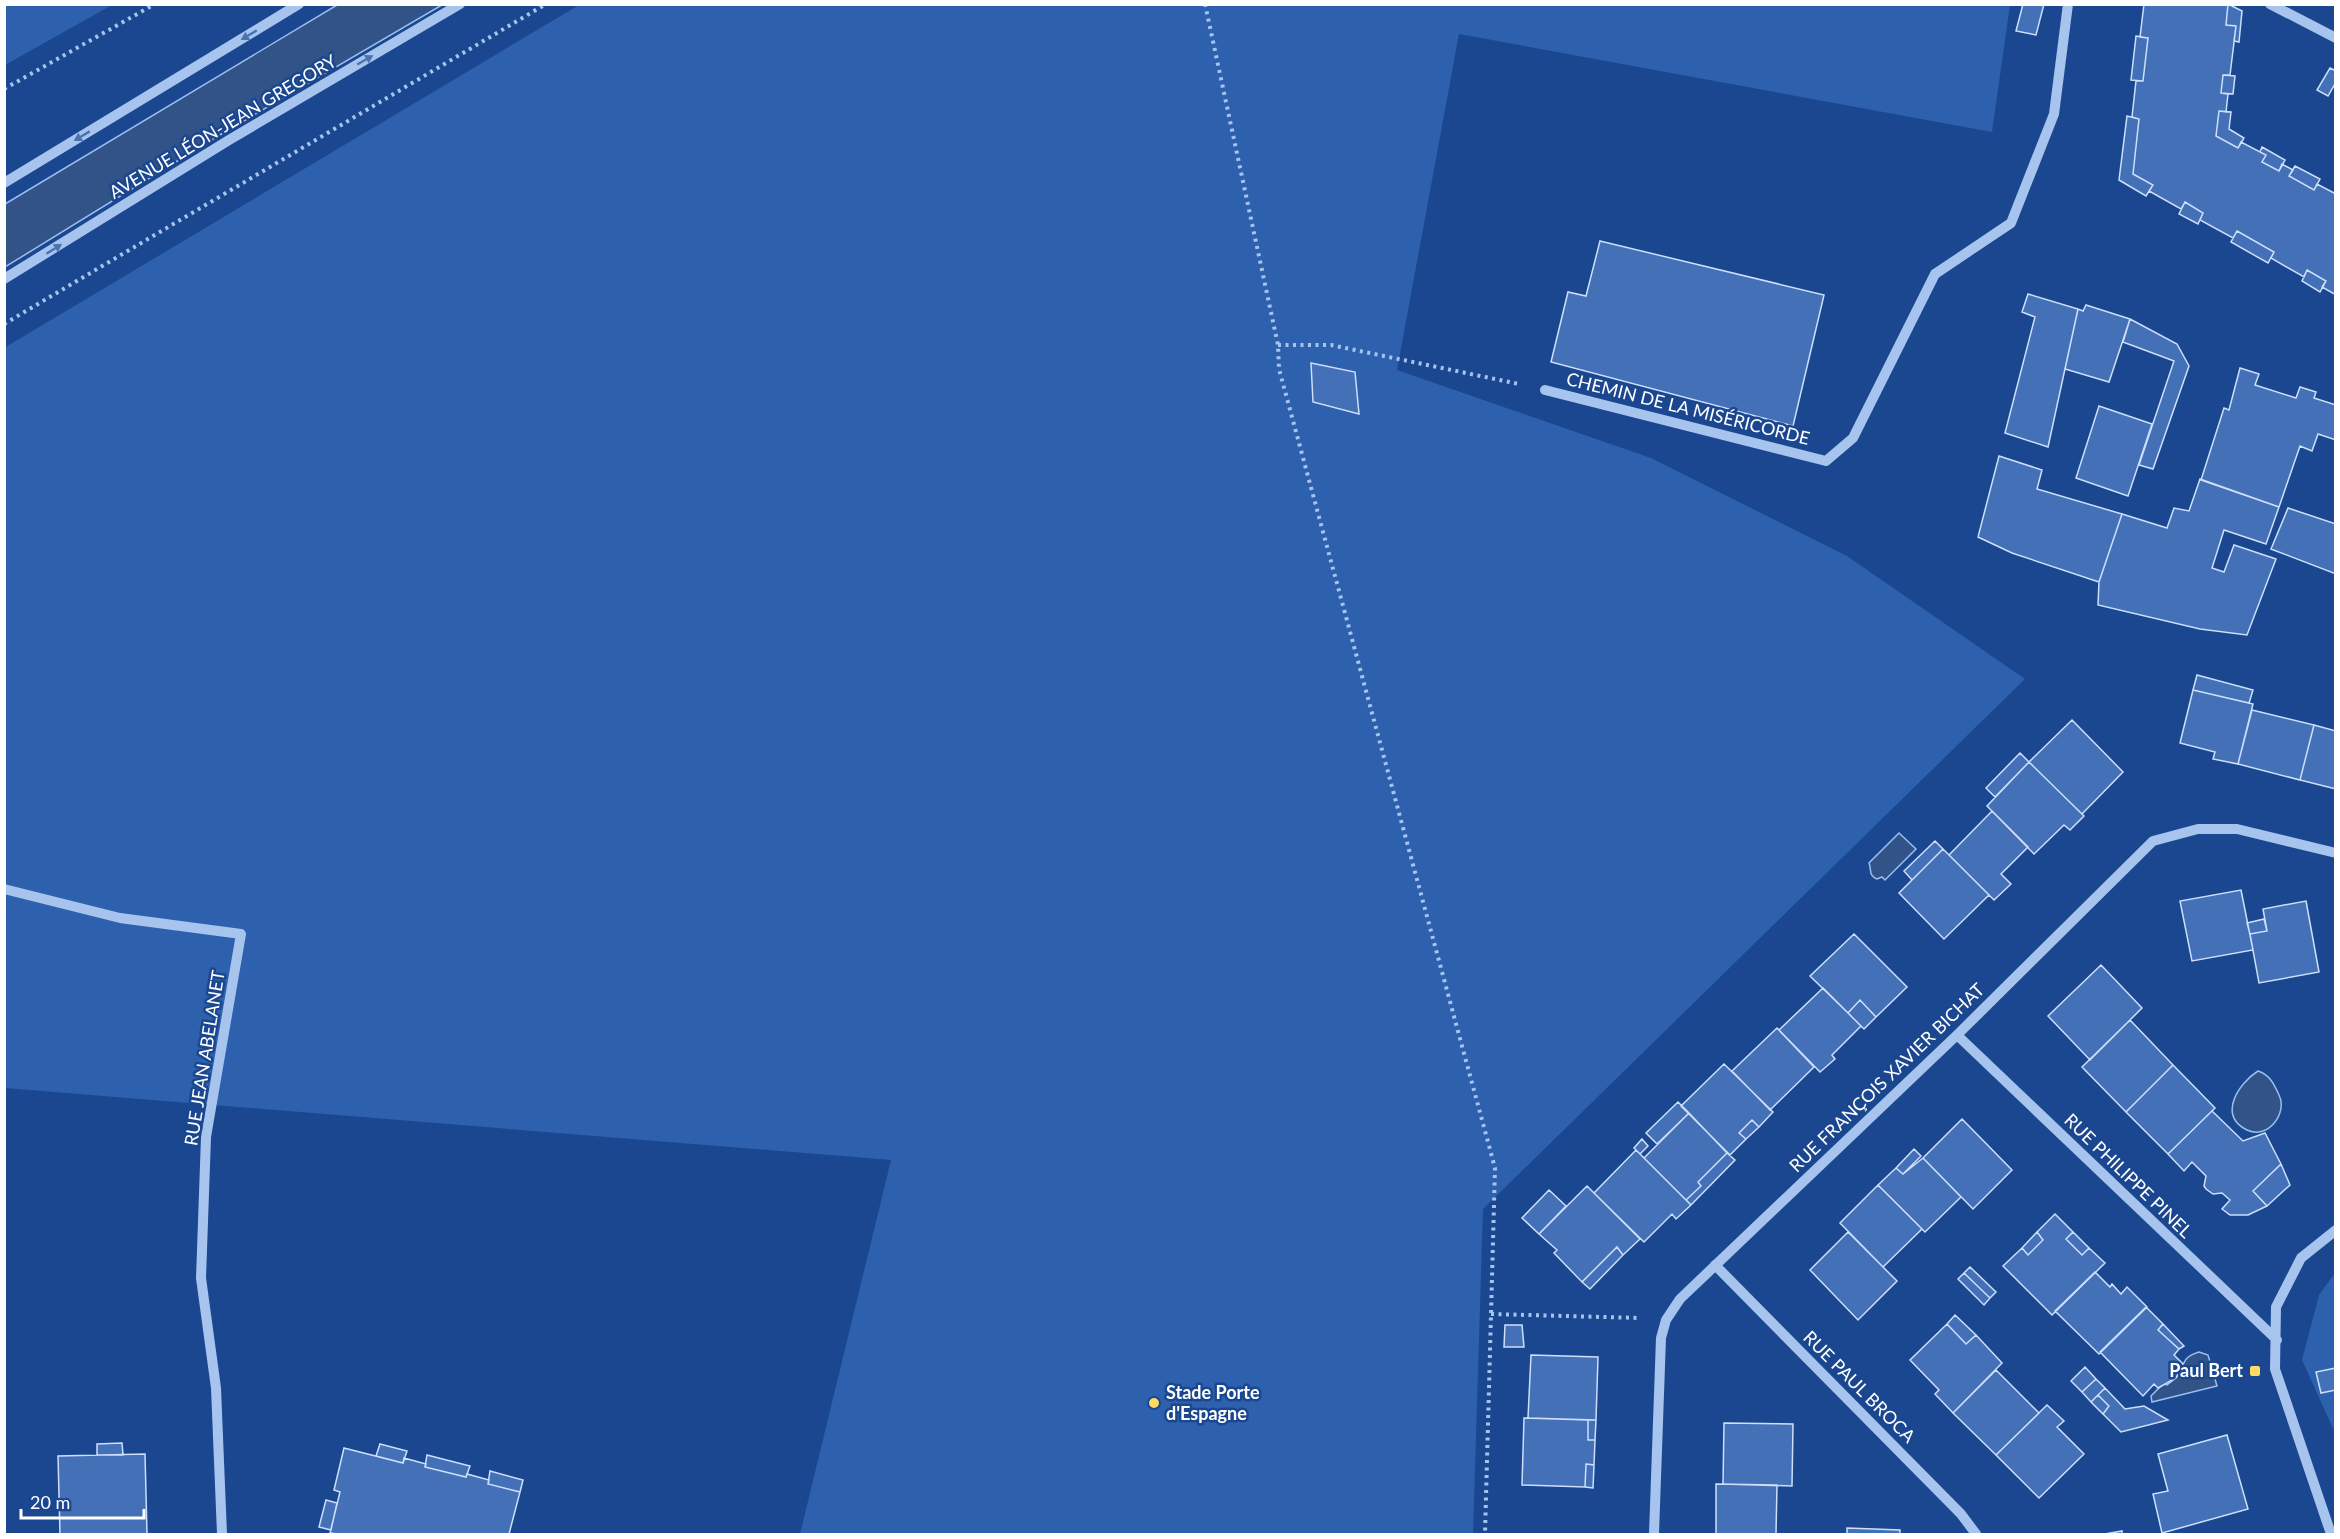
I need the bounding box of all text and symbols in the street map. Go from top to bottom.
one-way arrow [241,29,257,40]
street label: AVENUE LÉON-JEAN GREGORY [105,49,341,203]
one-way arrow [357,55,373,66]
one-way arrow [74,130,90,141]
one-way arrow [46,243,62,254]
street label: CHEMIN DE LA MISÉRICORDE [1564,367,1812,449]
street label: RUE JEAN ABELANET [179,968,229,1147]
street label: RUE FRANÇOIS XAVIER BICHAT [1784,978,1989,1176]
street label: RUE PHILIPPE PINEL [2060,1109,2197,1242]
street label: RUE PAUL BROCA [1799,1326,1921,1447]
place label: Paul Bert [2169,1359,2243,1381]
marker: Paul Bert [2248,1364,2262,1378]
place label: Stade Porte d'Espagne [1166,1381,1260,1424]
marker: Stade Porte d'Espagne [1147,1396,1161,1410]
scale bar [21,1482,144,1520]
text: 20 m [30,1491,70,1513]

